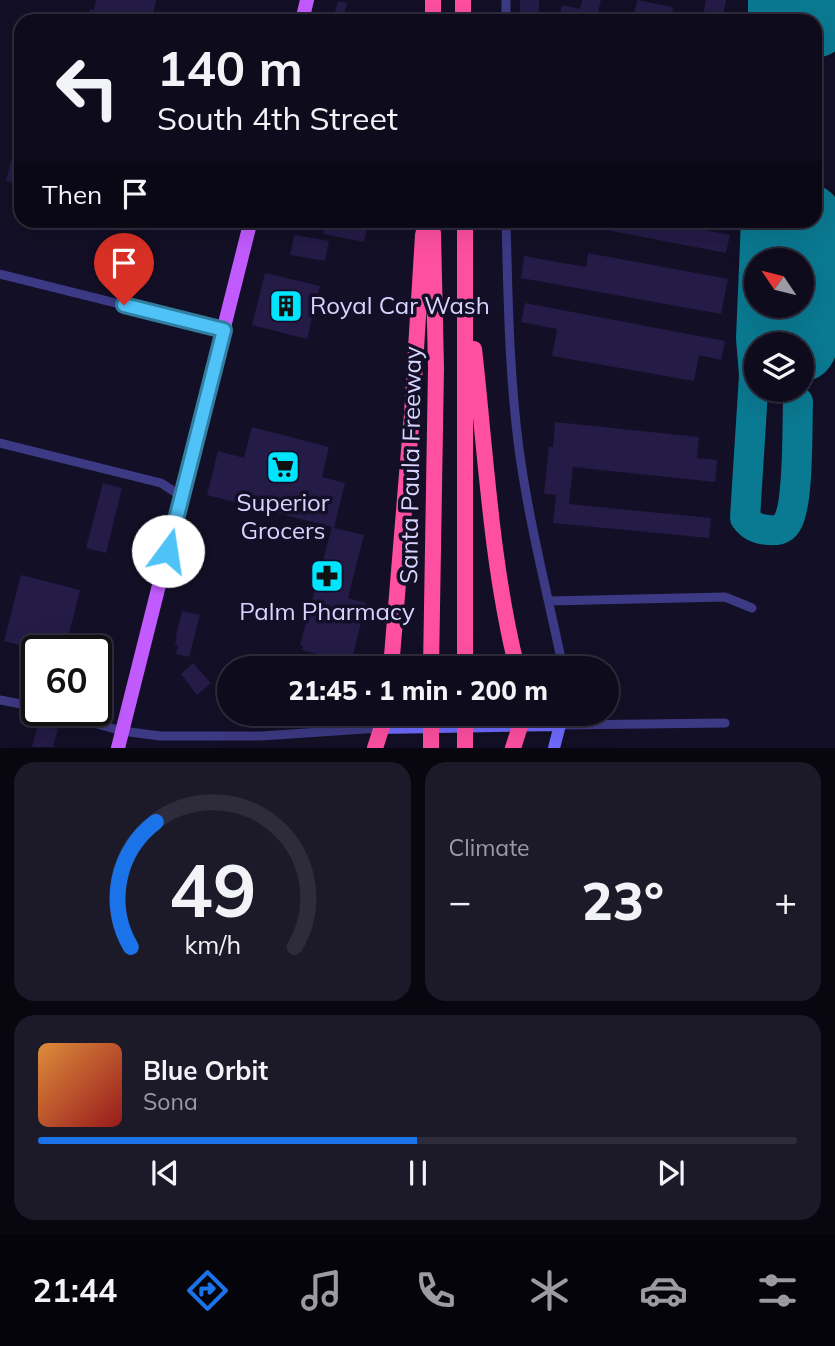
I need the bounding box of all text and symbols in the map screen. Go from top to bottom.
text: 140 m [157,37,303,98]
icon: left [42,42,133,133]
text: South 4th Street [157,98,398,138]
icon: arrive [116,175,154,213]
text: Then [42,178,102,211]
pin [94,233,154,305]
icon: arrive [105,244,143,282]
north arrow [744,248,814,318]
map controls [744,248,814,402]
building icon: Royal Car Wash [267,287,305,325]
place label: Royal Car Wash [310,290,490,320]
button: layers [744,332,814,402]
street label: Santa Paula Freeway [393,346,427,584]
supermarket icon: Superior Grocers [264,448,302,486]
place label: Superior Grocers [236,487,330,545]
position arrow [131,514,205,588]
pharmacy icon: Palm Pharmacy [308,557,346,595]
place label: Palm Pharmacy [239,596,415,626]
speed limit sign: 60 [21,635,112,726]
text: 21:45 · 1 min · 200 m [288,674,548,707]
text: Climate [449,833,530,862]
text: 49 [169,845,256,936]
text: 23° [582,868,664,933]
text: − [449,877,471,925]
text: + [774,877,797,925]
text: km/h [184,929,241,960]
text: Blue Orbit [143,1054,268,1087]
text: Sona [143,1087,198,1116]
icon: previous [146,1154,184,1192]
icon: pause [399,1154,437,1192]
icon: next [652,1154,690,1192]
icon: directions [183,1266,232,1315]
icon: music [297,1266,346,1315]
icon: phone [411,1266,460,1315]
icon: climate [525,1266,574,1315]
icon: car [639,1266,688,1315]
icon: filters [753,1266,802,1315]
text: 21:44 [33,1270,117,1310]

